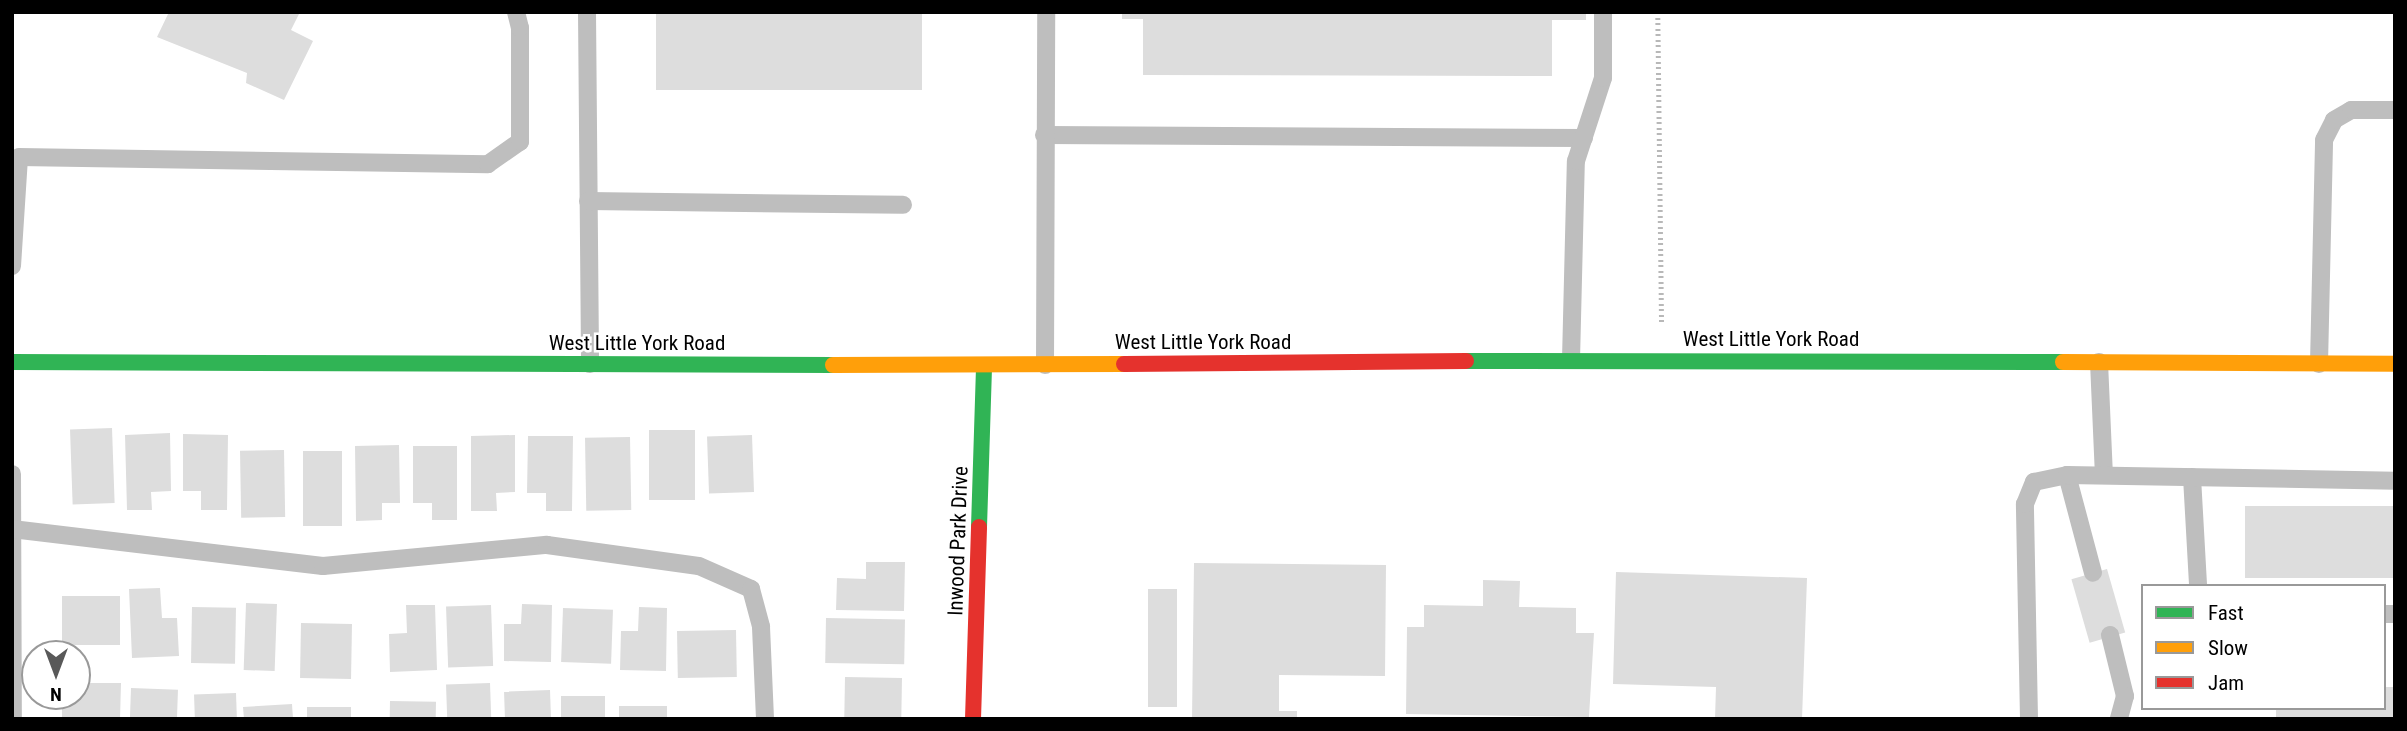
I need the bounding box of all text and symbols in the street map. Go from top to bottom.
street label: West Little York Road [1683,326,1859,352]
street label: West Little York Road [1115,329,1291,355]
street label: West Little York Road [549,330,725,356]
street label: Inwood Park Drive [943,466,973,616]
legend [2141,584,2386,710]
text: Fast [2208,601,2244,625]
text: Slow [2208,636,2248,660]
north arrow [21,640,91,710]
text: Jam [2208,671,2244,695]
text: N [50,683,62,706]

